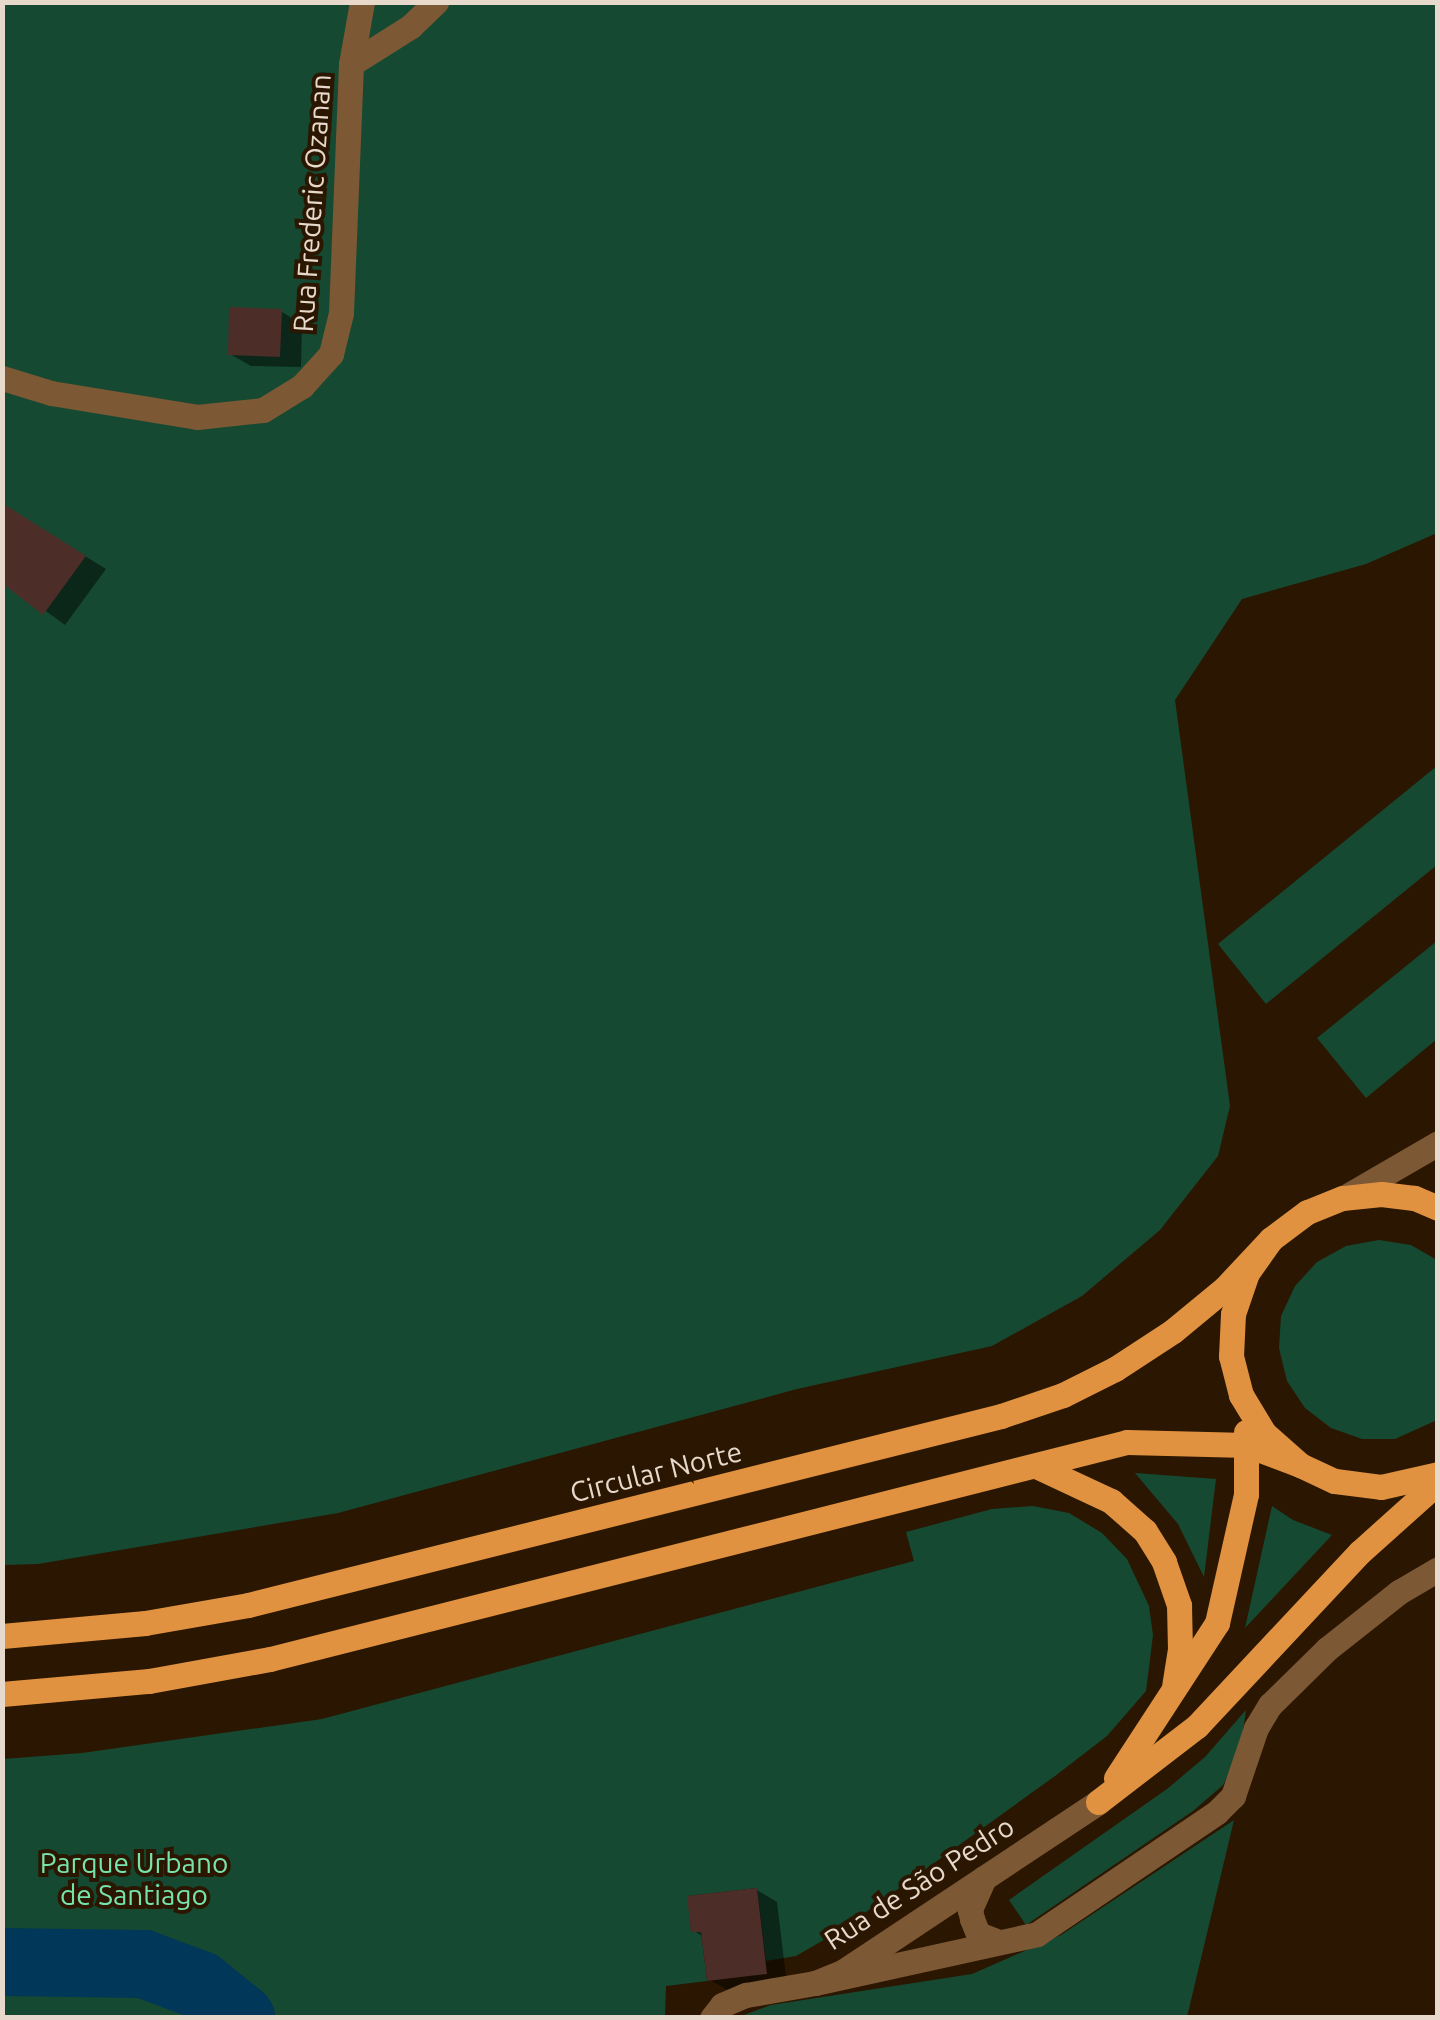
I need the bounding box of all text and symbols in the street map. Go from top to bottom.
street label: Rua Frederic Ozanan [286,73,338,333]
street label: Circular Norte [567,1434,745,1510]
street label: Rua de São Pedro [818,1809,1020,1957]
park label: Parque Urbano de Santiago [40,1846,228,1912]

